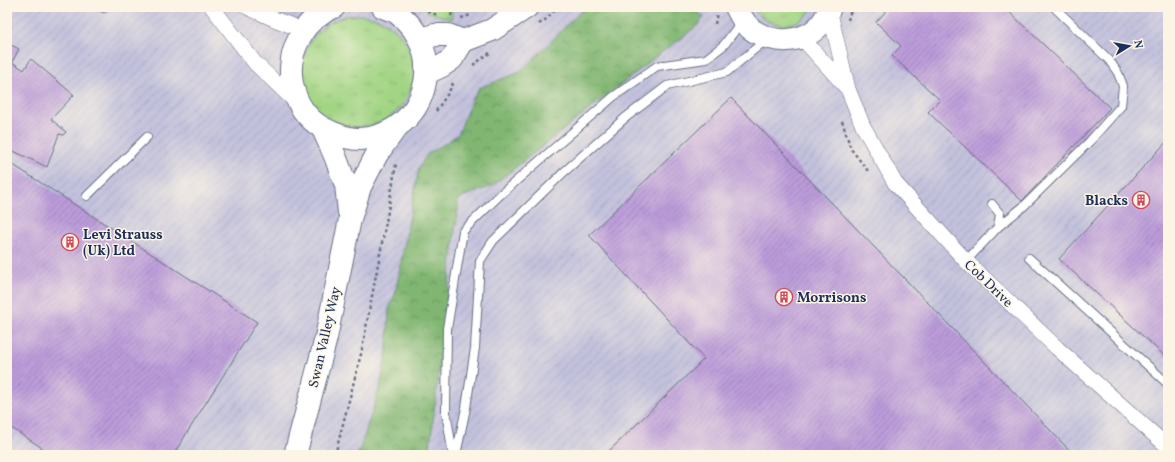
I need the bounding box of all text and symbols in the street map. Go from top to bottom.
north arrow [1109,26,1149,66]
text: N [1129,39,1145,50]
building icon: Blacks [1131,190,1151,210]
place label: Blacks [1085,192,1128,211]
place label: Levi Strauss (Uk) Ltd [83,226,163,261]
building icon: Levi Strauss (Uk) Ltd [60,232,80,252]
street label: Cob Drive [959,256,1017,312]
street label: Swan Valley Way [305,285,346,390]
building icon: Morrisons [774,287,794,307]
place label: Morrisons [797,289,867,308]

